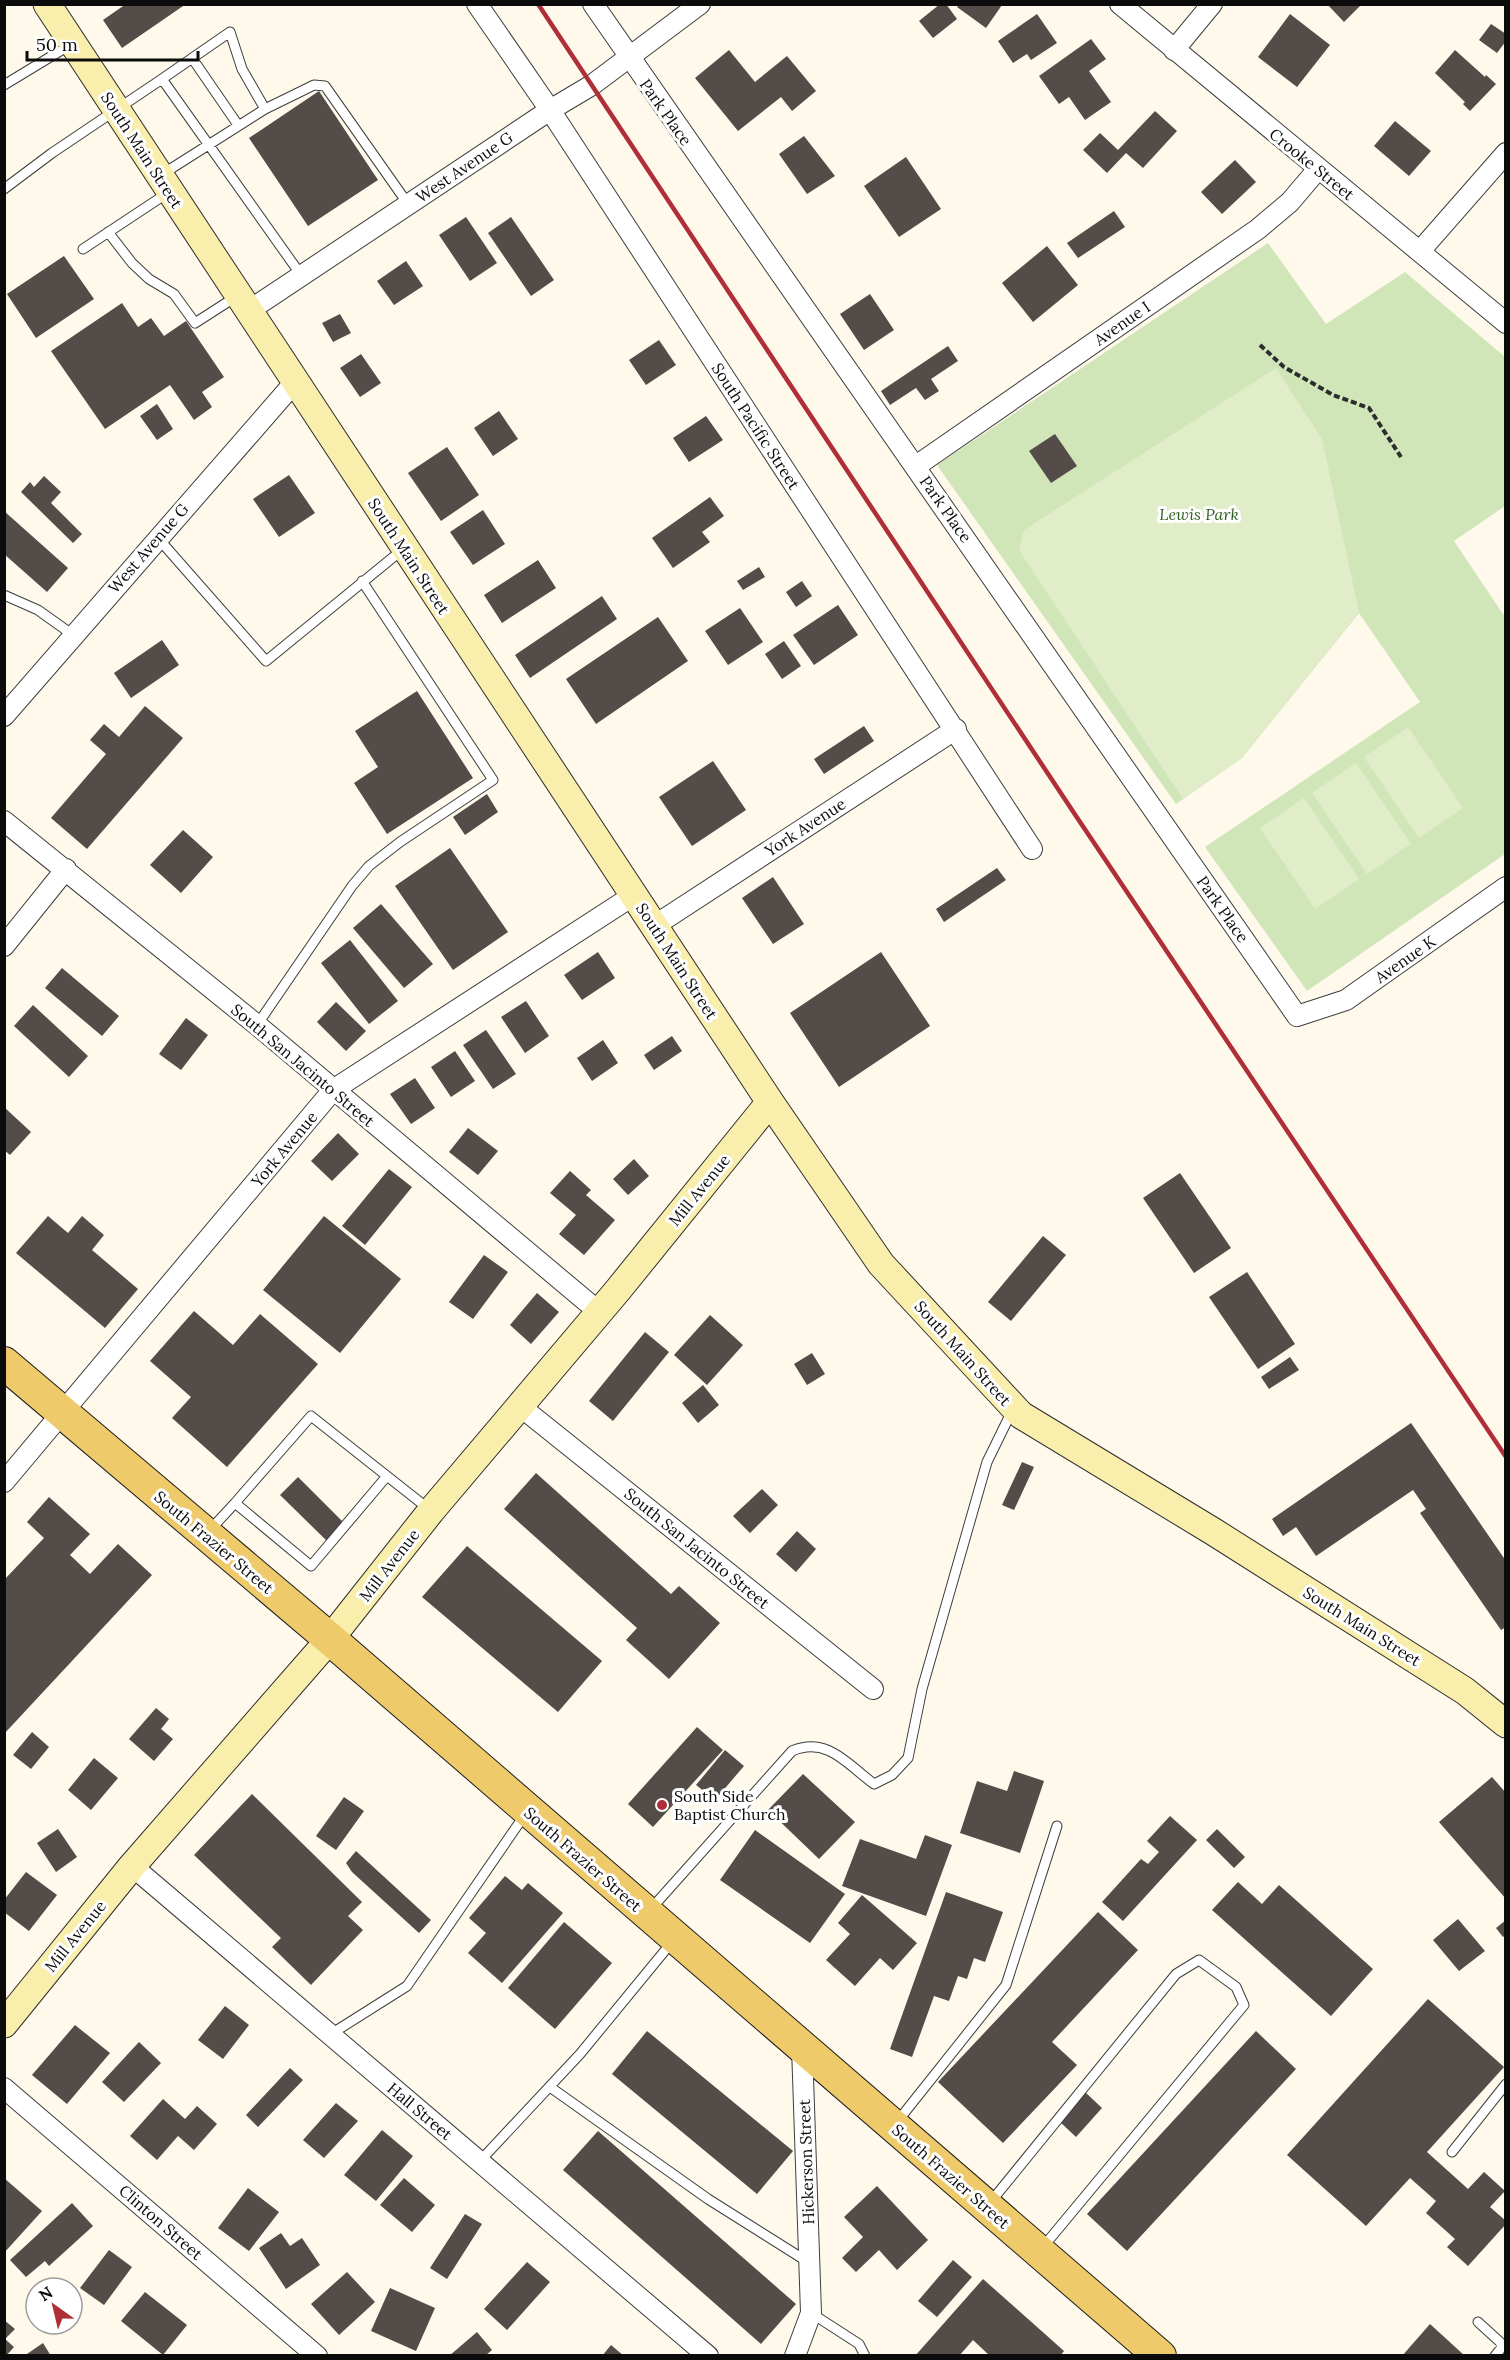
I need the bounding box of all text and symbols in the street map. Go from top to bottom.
scale bar [27,24,198,62]
text: 50 m [36,33,78,56]
street label: Park Place [636,75,696,149]
street label: South Main Street [97,88,188,213]
street label: Crooke Street [1266,124,1359,205]
street label: West Avenue G [412,127,516,207]
street label: Avenue I [1089,296,1154,350]
street label: South Pacific Street [708,359,805,494]
street label: Park Place [916,472,976,546]
street label: South Main Street [364,494,455,619]
street label: West Avenue G [104,499,192,597]
park label: Lewis Park [1159,504,1239,524]
street label: York Avenue [760,793,849,861]
street label: Park Place [1193,872,1253,946]
street label: South Main Street [632,899,723,1024]
street label: Avenue K [1370,931,1439,988]
street label: South San Jacinto Street [227,999,379,1131]
street label: York Avenue [246,1107,322,1192]
street label: Mill Avenue [664,1150,734,1230]
street label: South Main Street [911,1296,1016,1410]
street label: South San Jacinto Street [620,1483,774,1613]
street label: South Frazier Street [150,1486,278,1598]
street label: Mill Avenue [355,1525,424,1605]
street label: South Main Street [1300,1582,1425,1671]
place label: South Side Baptist Church [674,1786,786,1824]
marker: South Side Baptist Church [655,1798,669,1812]
street label: South Frazier Street [520,1802,647,1916]
street label: Mill Avenue [40,1896,110,1976]
street label: Hall Street [383,2078,457,2145]
street label: Hickerson Street [794,2098,818,2225]
street label: South Frazier Street [888,2119,1015,2233]
street label: Clinton Street [115,2180,208,2264]
north arrow [24,2276,84,2336]
text: N [35,2282,56,2305]

